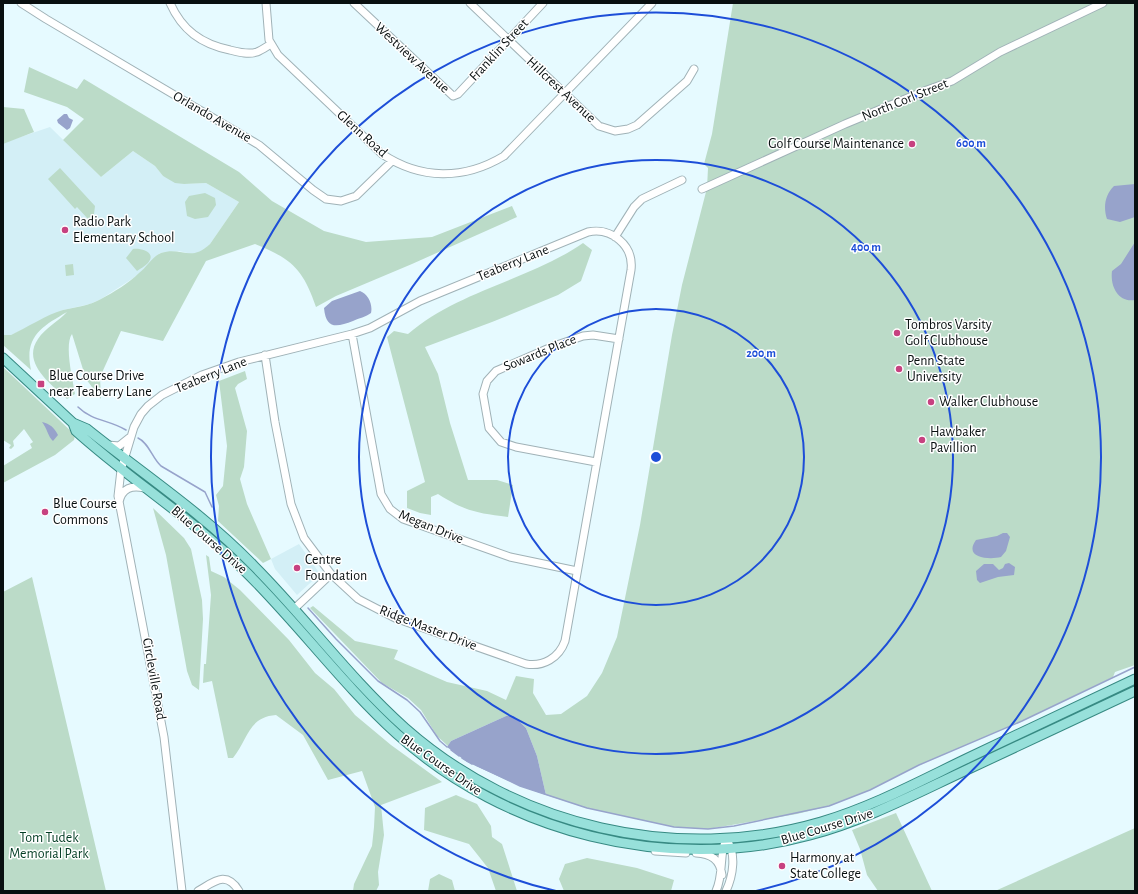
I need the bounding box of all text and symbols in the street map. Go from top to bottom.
street label: Franklin Street [467,16,531,84]
street label: Westview Avenue [372,20,452,96]
street label: Hillcrest Avenue [524,55,598,125]
street label: North Corl Street [860,76,951,124]
street label: Orlando Avenue [171,89,253,145]
street label: Glenn Road [334,108,390,160]
place label: Golf Course Maintenance [768,137,904,151]
text: 600 m [956,137,986,149]
marker: Golf Course Maintenance [907,139,917,149]
place label: Radio Park Elementary School [73,215,175,245]
marker: Radio Park Elementary School [60,225,70,235]
text: 400 m [851,241,881,253]
street label: Teaberry Lane [475,242,551,284]
place label: Tombros Varsity Golf Clubhouse [905,318,992,348]
marker: Tombros Varsity Golf Clubhouse [892,328,902,338]
street label: Sowards Place [502,332,578,374]
text: 200 m [746,347,776,359]
street label: Teaberry Lane [173,354,249,396]
place label: Penn State University [907,354,965,384]
marker: Penn State University [894,364,904,374]
place label: Blue Course Drive near Teaberry Lane [49,369,152,399]
marker: Blue Course Drive near Teaberry Lane [36,379,46,389]
place label: Walker Clubhouse [939,395,1038,409]
marker: Walker Clubhouse [926,397,936,407]
place label: Hawbaker Pavillion [930,425,986,455]
marker: Hawbaker Pavillion [917,435,927,445]
centre of rings [649,450,663,464]
place label: Blue Course Commons [53,497,117,527]
street label: Blue Course Drive [168,503,250,577]
marker: Blue Course Commons [40,507,50,517]
street label: Megan Drive [397,508,465,546]
place label: Centre Foundation [305,553,367,583]
marker: Centre Foundation [292,563,302,573]
street label: Ridge Master Drive [377,603,479,653]
street label: Circleville Road [140,637,168,721]
street label: Blue Course Drive [398,732,484,798]
street label: Blue Course Drive [779,806,875,848]
park label: Tom Tudek Memorial Park [9,831,89,861]
place label: Harmony at State College [790,851,861,881]
marker: Harmony at State College [777,861,787,871]

